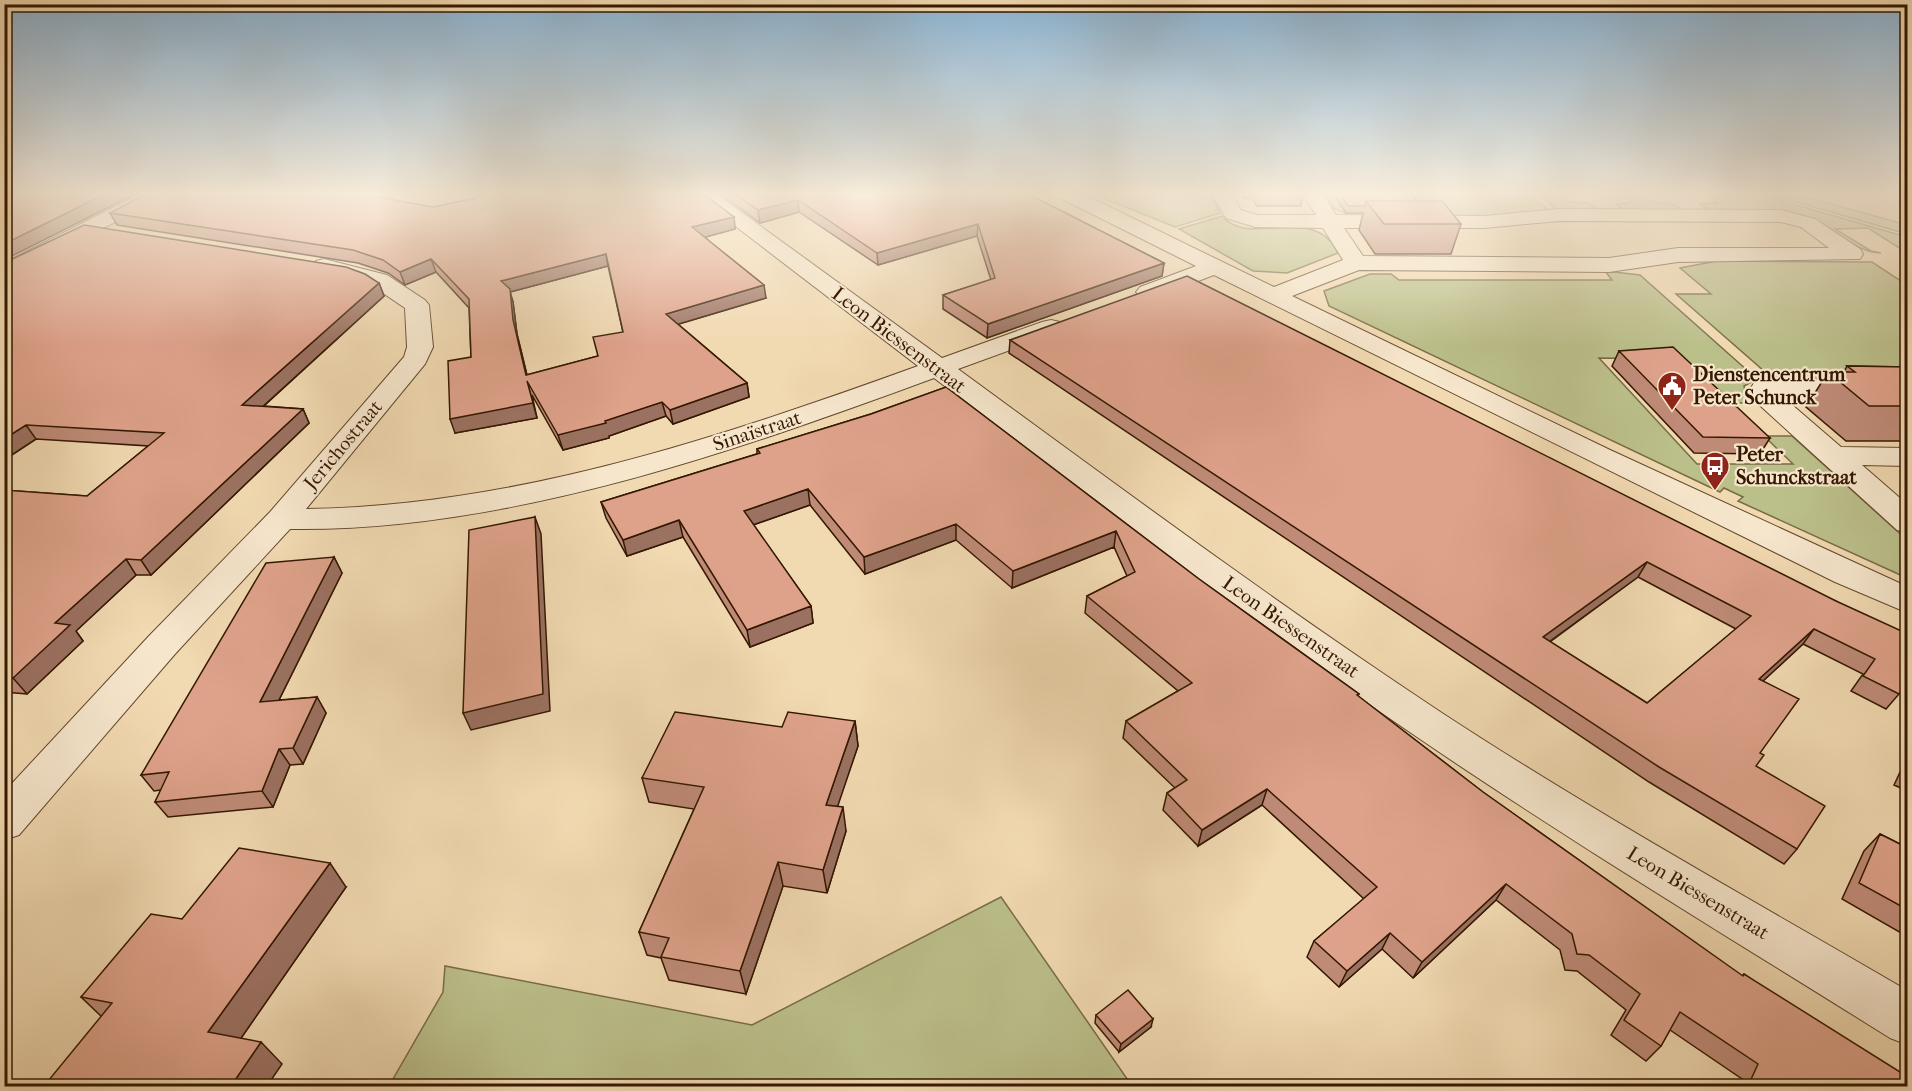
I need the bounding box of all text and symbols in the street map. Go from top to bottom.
street label: Leon Biessenstraat [828,282,970,398]
place label: Dienstencentrum Peter Schunck [1693,363,1846,409]
public building icon: Dienstencentrum Peter Schunck [1656,370,1688,412]
street label: Jerichostraat [298,395,387,496]
street label: Sinaïstraat [710,406,804,456]
place label: Peter Schunckstraat [1736,443,1857,489]
bus stop icon: Peter Schunckstraat [1699,450,1731,492]
street label: Leon Biessenstraat [1218,571,1364,683]
street label: Leon Biessenstraat [1623,842,1773,944]

